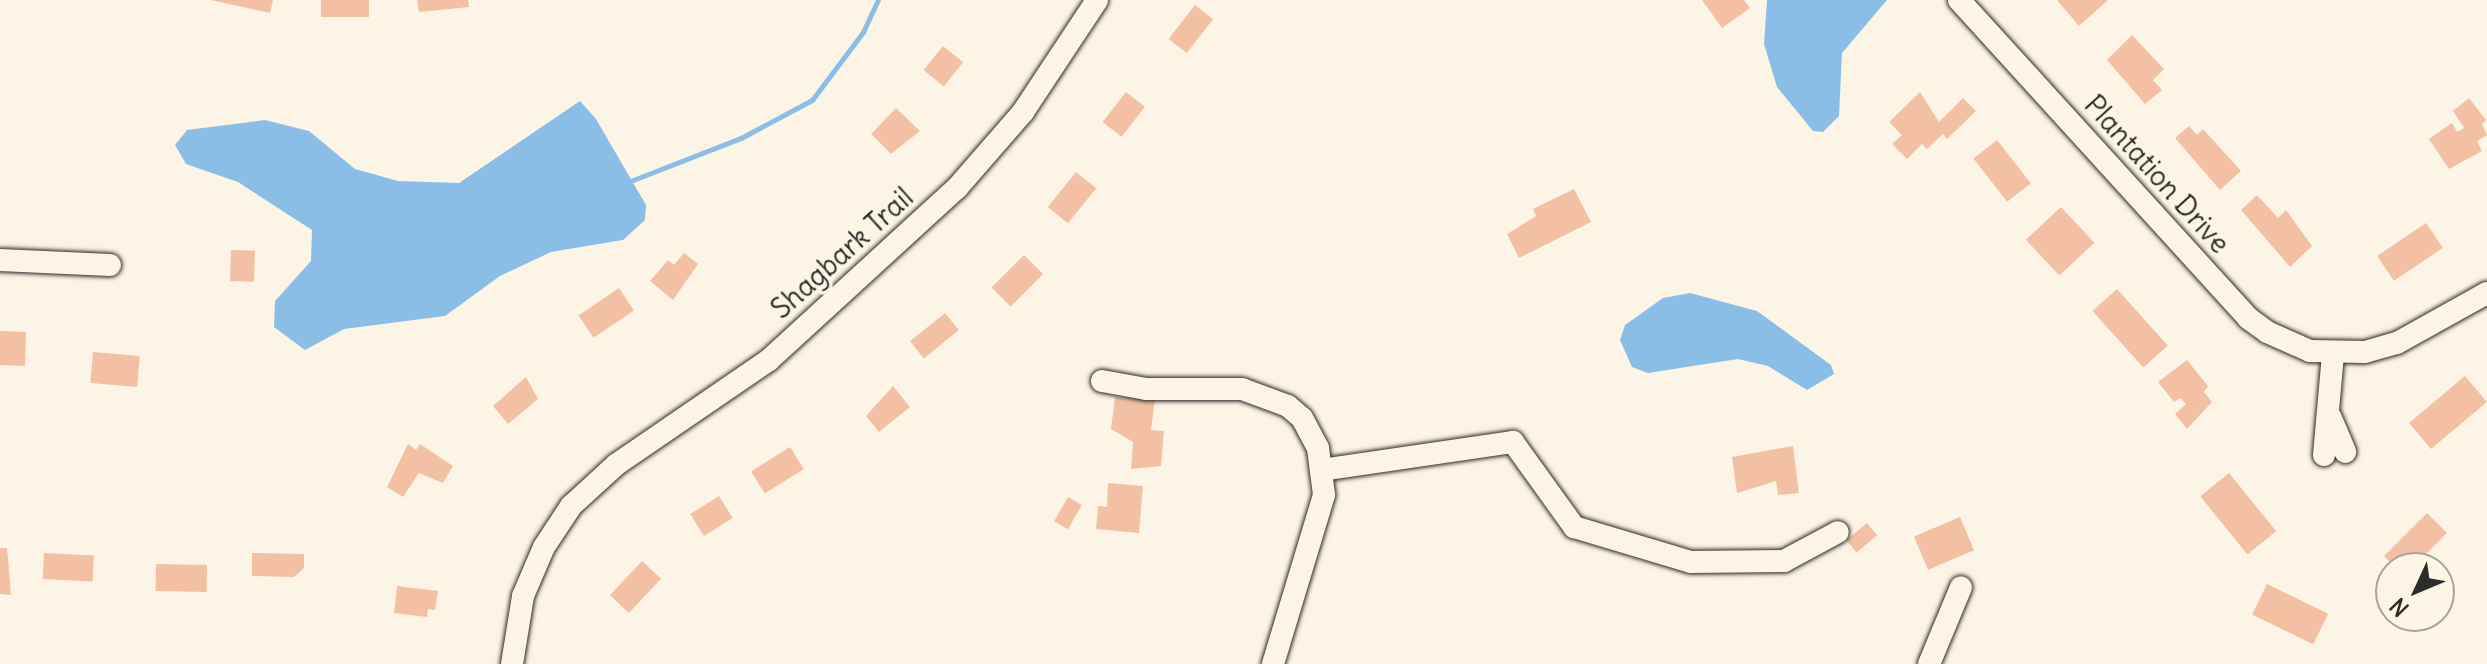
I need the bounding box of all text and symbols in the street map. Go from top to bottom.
street label: Plantation Drive [2077,88,2237,260]
street label: Shagbark Trail [764,180,920,326]
north arrow [2375,552,2455,632]
text: N [2384,592,2415,622]

